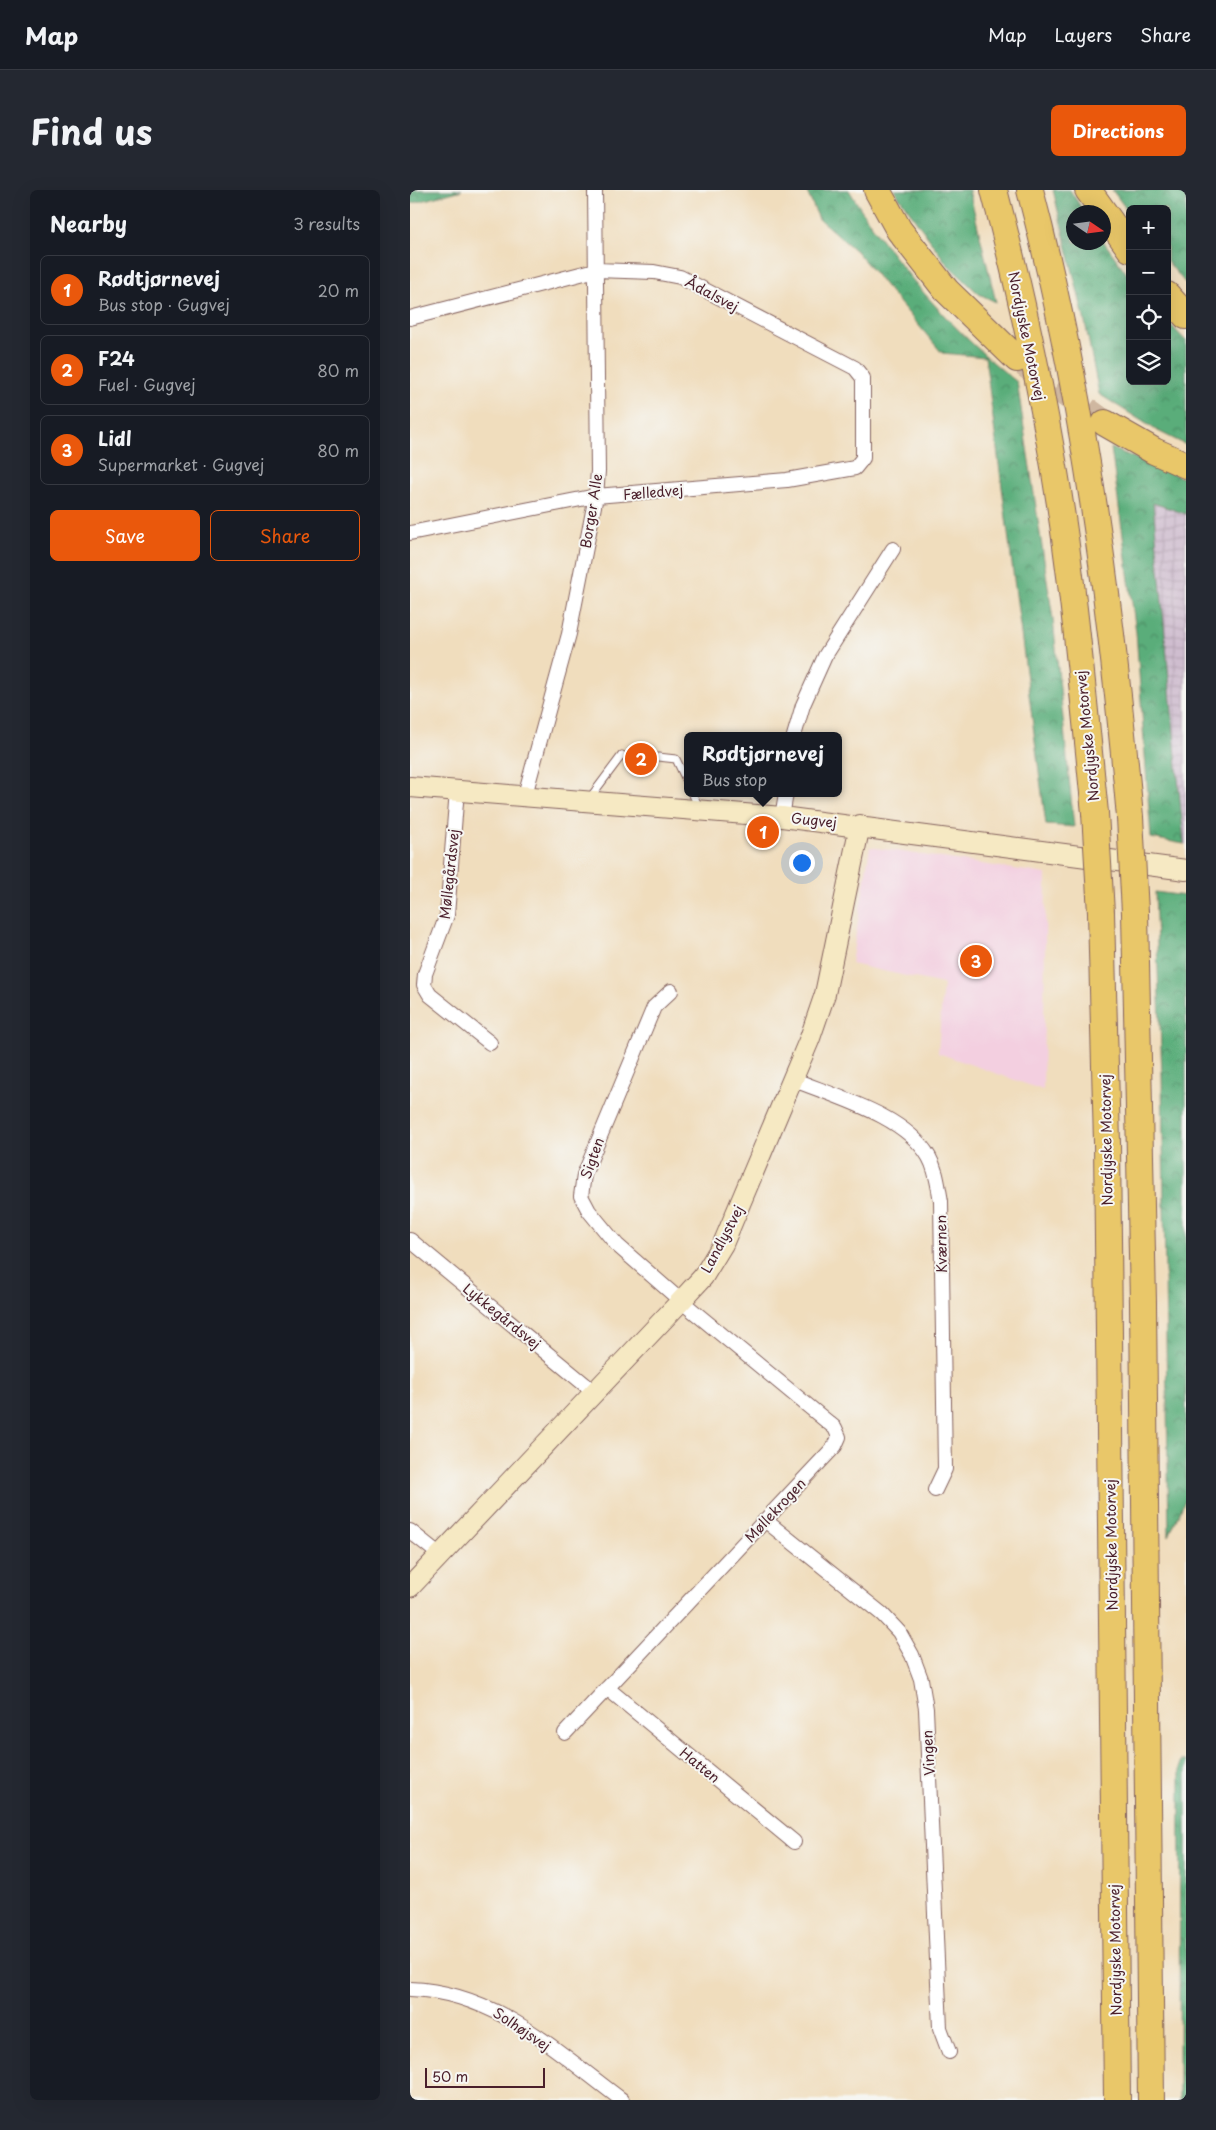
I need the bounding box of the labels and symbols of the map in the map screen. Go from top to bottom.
north arrow [1066,205,1111,250]
street label: Nordjyske Motorvej [1003,269,1051,403]
street label: Ådalsvej [682,271,742,317]
street label: Borger Alle [575,472,607,550]
street label: Fælledvej [622,479,684,505]
street label: Nordjyske Motorvej [1070,669,1104,803]
pin: 2 [625,740,657,778]
street label: Gugvej [790,807,838,833]
pin: 1 [747,813,779,851]
street label: Møllegårdsvej [434,828,464,920]
your location [789,850,815,876]
pin: 3 [960,942,992,980]
street label: Nordjyske Motorvej [1094,1074,1118,1206]
street label: Sigten [575,1134,609,1182]
street label: Landlystvej [695,1201,749,1277]
street label: Kværnen [930,1215,952,1273]
street label: Lykkegårdsvej [459,1278,546,1354]
street label: Møllekrogen [740,1473,810,1547]
street label: Nordjyske Motorvej [1099,1479,1123,1611]
street label: Vingen [916,1730,940,1776]
street label: Hatten [675,1742,725,1788]
street label: Nordjyske Motorvej [1103,1884,1127,2016]
street label: Solhøjsvej [489,2002,555,2056]
scale bar [425,2065,545,2088]

